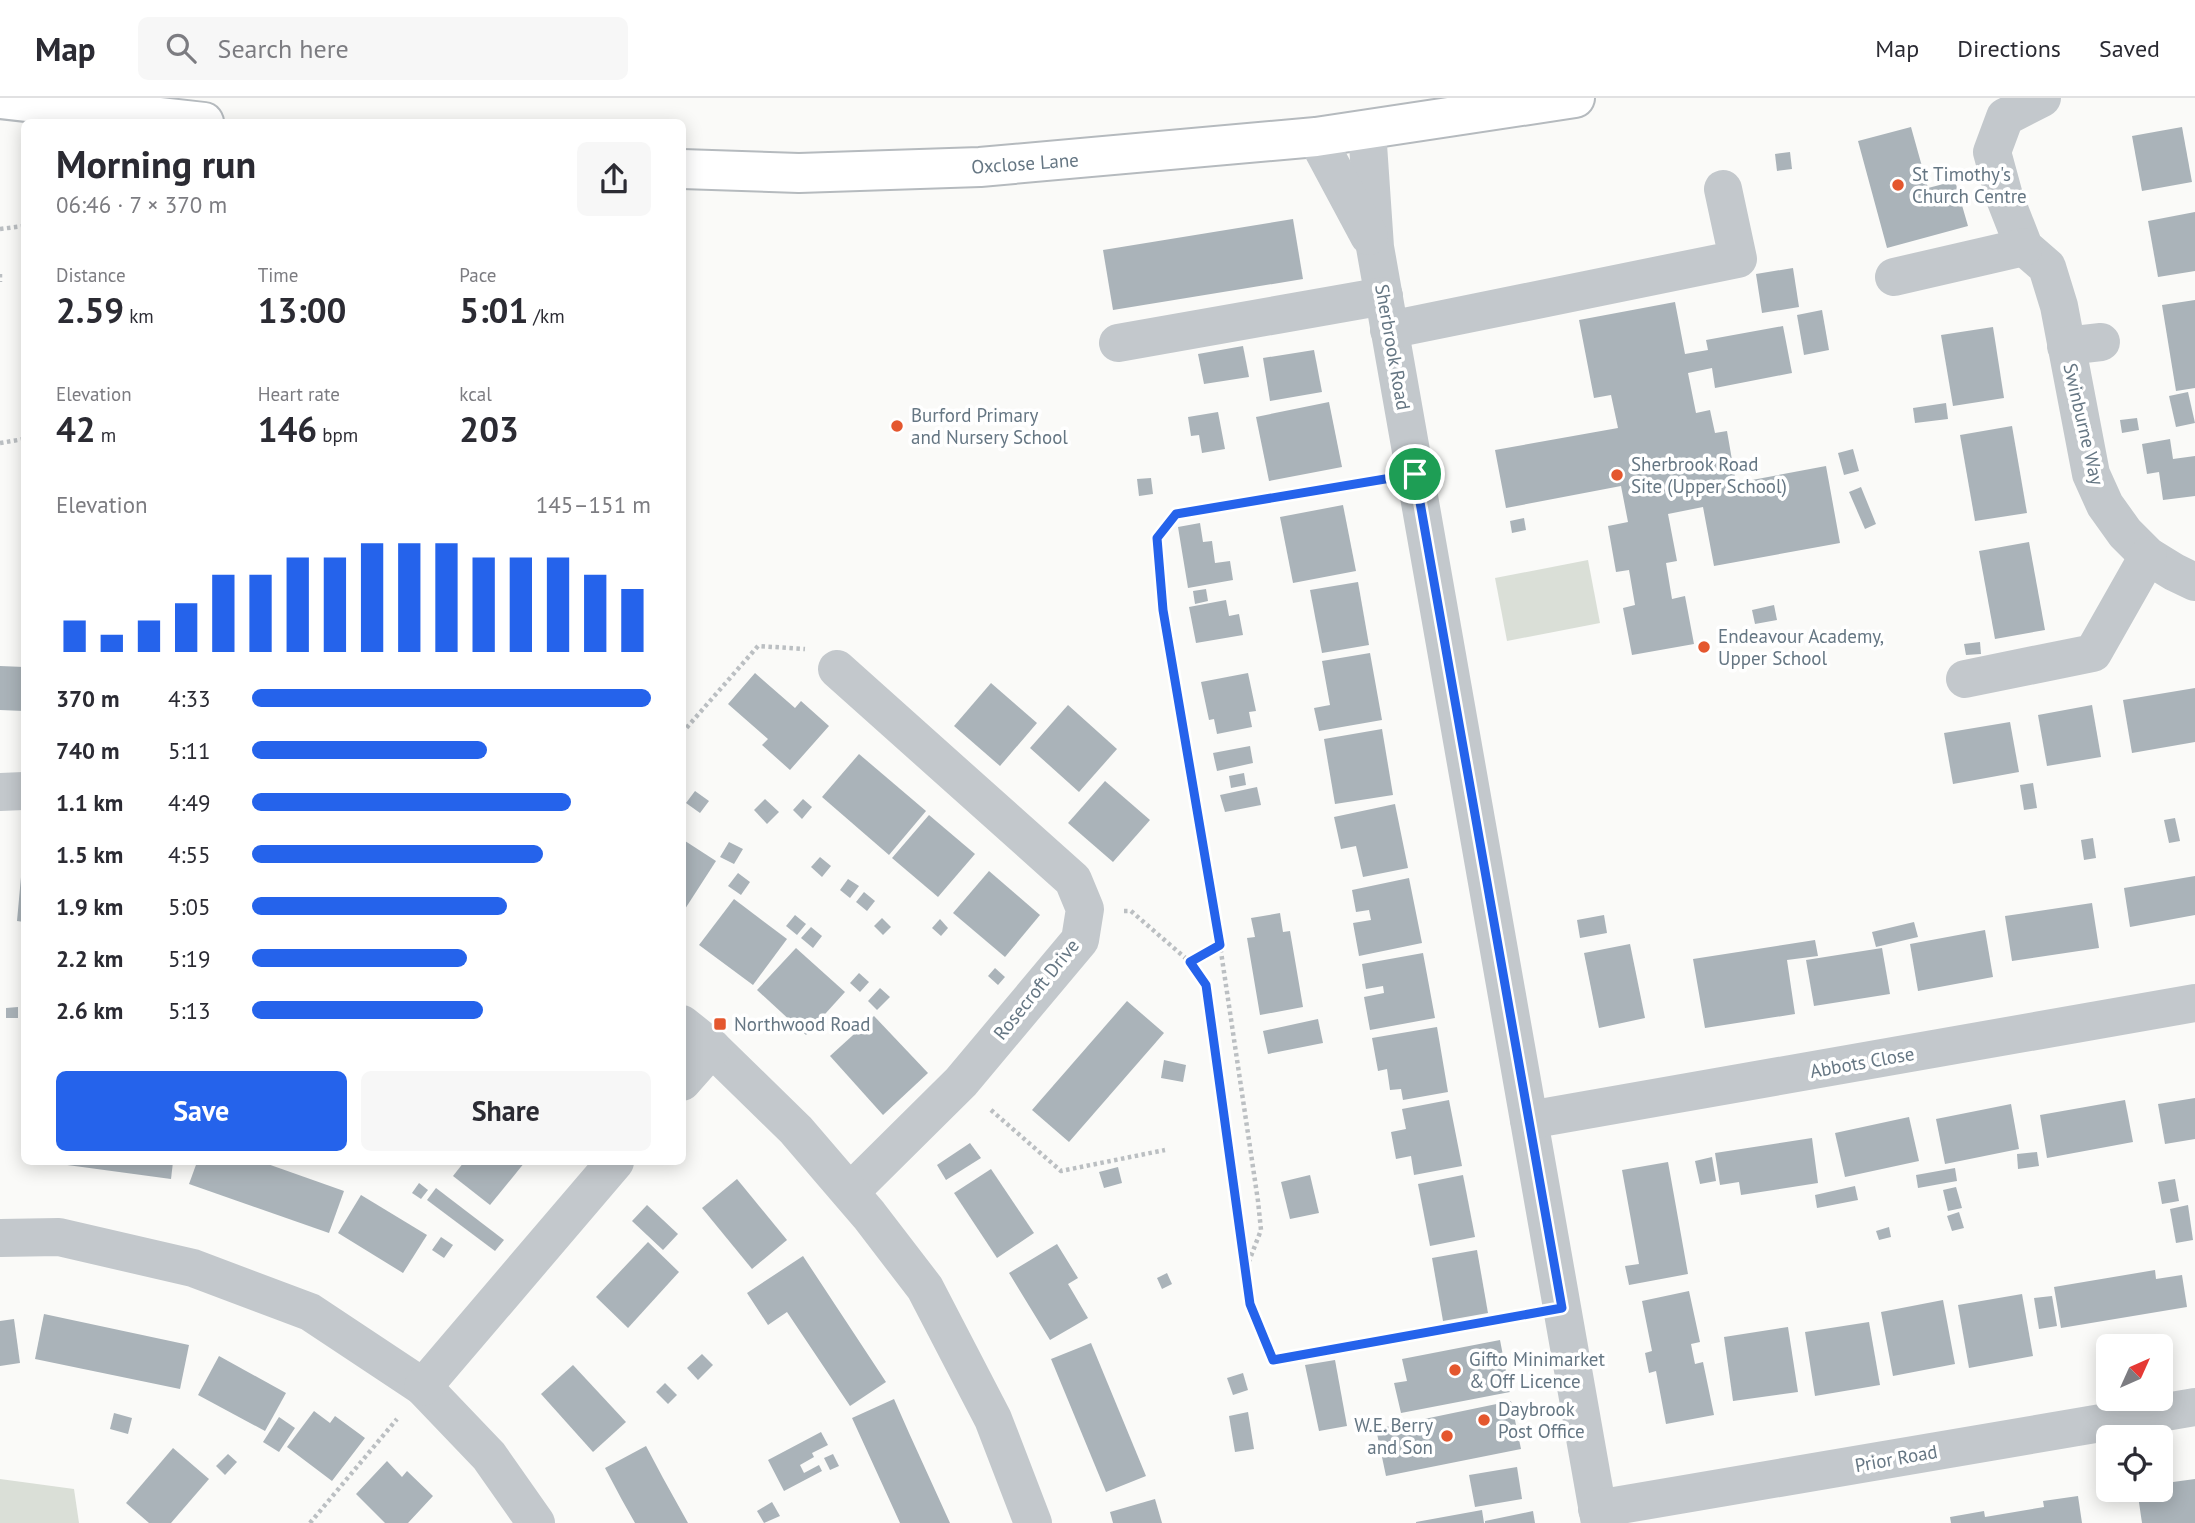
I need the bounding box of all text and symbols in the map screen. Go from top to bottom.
search box [138,17,628,80]
text: Map [35,27,96,70]
icon: search [162,29,200,67]
text: Search here [218,32,349,65]
text: Map [1875,33,1919,64]
text: Directions [1957,33,2061,64]
text: Saved [2099,33,2160,64]
text: Morning run [56,139,256,188]
button: share [577,142,651,216]
street label: Oxclose Lane [970,147,1080,179]
place label: St Timothy's Church Centre [1912,162,2027,208]
marker: St Timothy's Church Centre [1890,177,1906,193]
text: 06:46 · 7 × 370 m [56,190,227,219]
text: Distance [56,263,126,287]
text: Time [258,263,298,287]
text: Pace [459,263,497,287]
street label: Sherbrook Road [1370,282,1416,412]
text: 2.59 [56,287,124,333]
text: 13:00 [258,287,346,333]
text: 5:01 [459,287,528,333]
text: km [124,304,154,328]
text: /km [528,304,565,328]
street label: Swinburne Way [2058,361,2110,487]
text: Elevation [56,382,132,406]
text: Heart rate [258,382,340,406]
text: kcal [459,382,492,406]
place label: Burford Primary and Nursery School [911,403,1068,449]
text: 42 [56,406,96,452]
text: 146 [258,406,317,452]
text: 203 [459,406,519,452]
marker: Burford Primary and Nursery School [889,418,905,434]
text: m [96,423,116,447]
text: bpm [317,423,358,447]
pin [1385,444,1445,504]
place label: Sherbrook Road Site (Upper School) [1631,452,1787,498]
icon: arrive [1396,455,1434,493]
marker: Sherbrook Road Site (Upper School) [1609,467,1625,483]
text: Elevation [56,490,148,519]
text: 145–151 m [536,490,651,519]
place label: Endeavour Academy, Upper School [1718,624,1884,670]
marker: Endeavour Academy, Upper School [1696,639,1712,655]
text: 370 m [56,684,119,713]
text: 4:33 [168,684,211,713]
text: 740 m [56,736,119,765]
text: 5:11 [168,736,211,765]
text: 1.1 km [56,788,123,817]
text: 4:49 [168,788,211,817]
text: 1.5 km [56,840,123,869]
text: 4:55 [168,840,211,869]
text: 1.9 km [56,892,123,921]
text: 5:05 [168,892,211,921]
street label: Rosecroft Drive [988,934,1084,1044]
text: 2.2 km [56,944,123,973]
text: 5:19 [168,944,211,973]
text: 2.6 km [56,996,123,1025]
text: 5:13 [168,996,211,1025]
place label: Northwood Road [734,1012,870,1036]
marker: Northwood Road [712,1016,728,1032]
street label: Abbots Close [1808,1041,1916,1083]
button: Save [56,1071,347,1151]
button: Share [361,1071,651,1151]
north arrow [2096,1334,2174,1410]
map controls [2096,1334,2173,1502]
place label: Gifto Minimarket & Off Licence [1469,1347,1605,1393]
marker: Gifto Minimarket & Off Licence [1447,1362,1463,1378]
place label: Daybrook Post Office [1498,1397,1585,1443]
marker: Daybrook Post Office [1476,1412,1492,1428]
place label: W.E. Berry and Son [1354,1413,1433,1459]
button: locate [2096,1425,2173,1502]
marker: W.E. Berry and Son [1439,1428,1455,1444]
street label: Prior Road [1853,1439,1939,1477]

